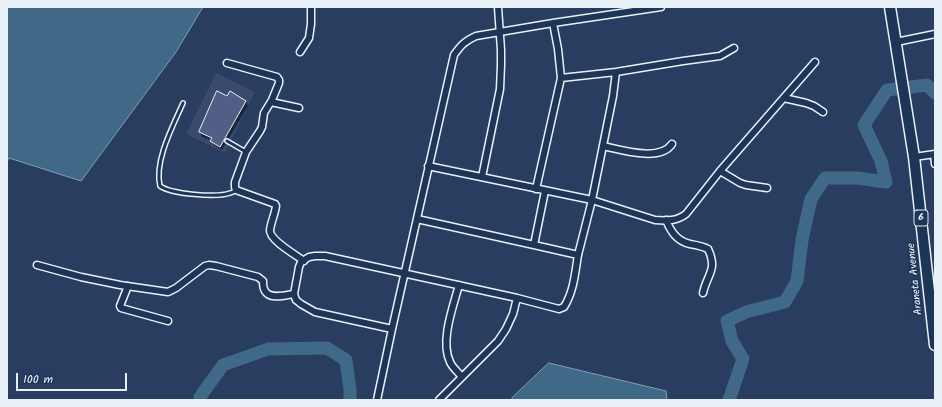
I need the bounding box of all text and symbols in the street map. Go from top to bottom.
road number: 6 [914,210,928,226]
street label: Araneta Avenue [906,242,926,316]
scale bar [18,365,129,391]
text: 100 m [23,370,53,389]

